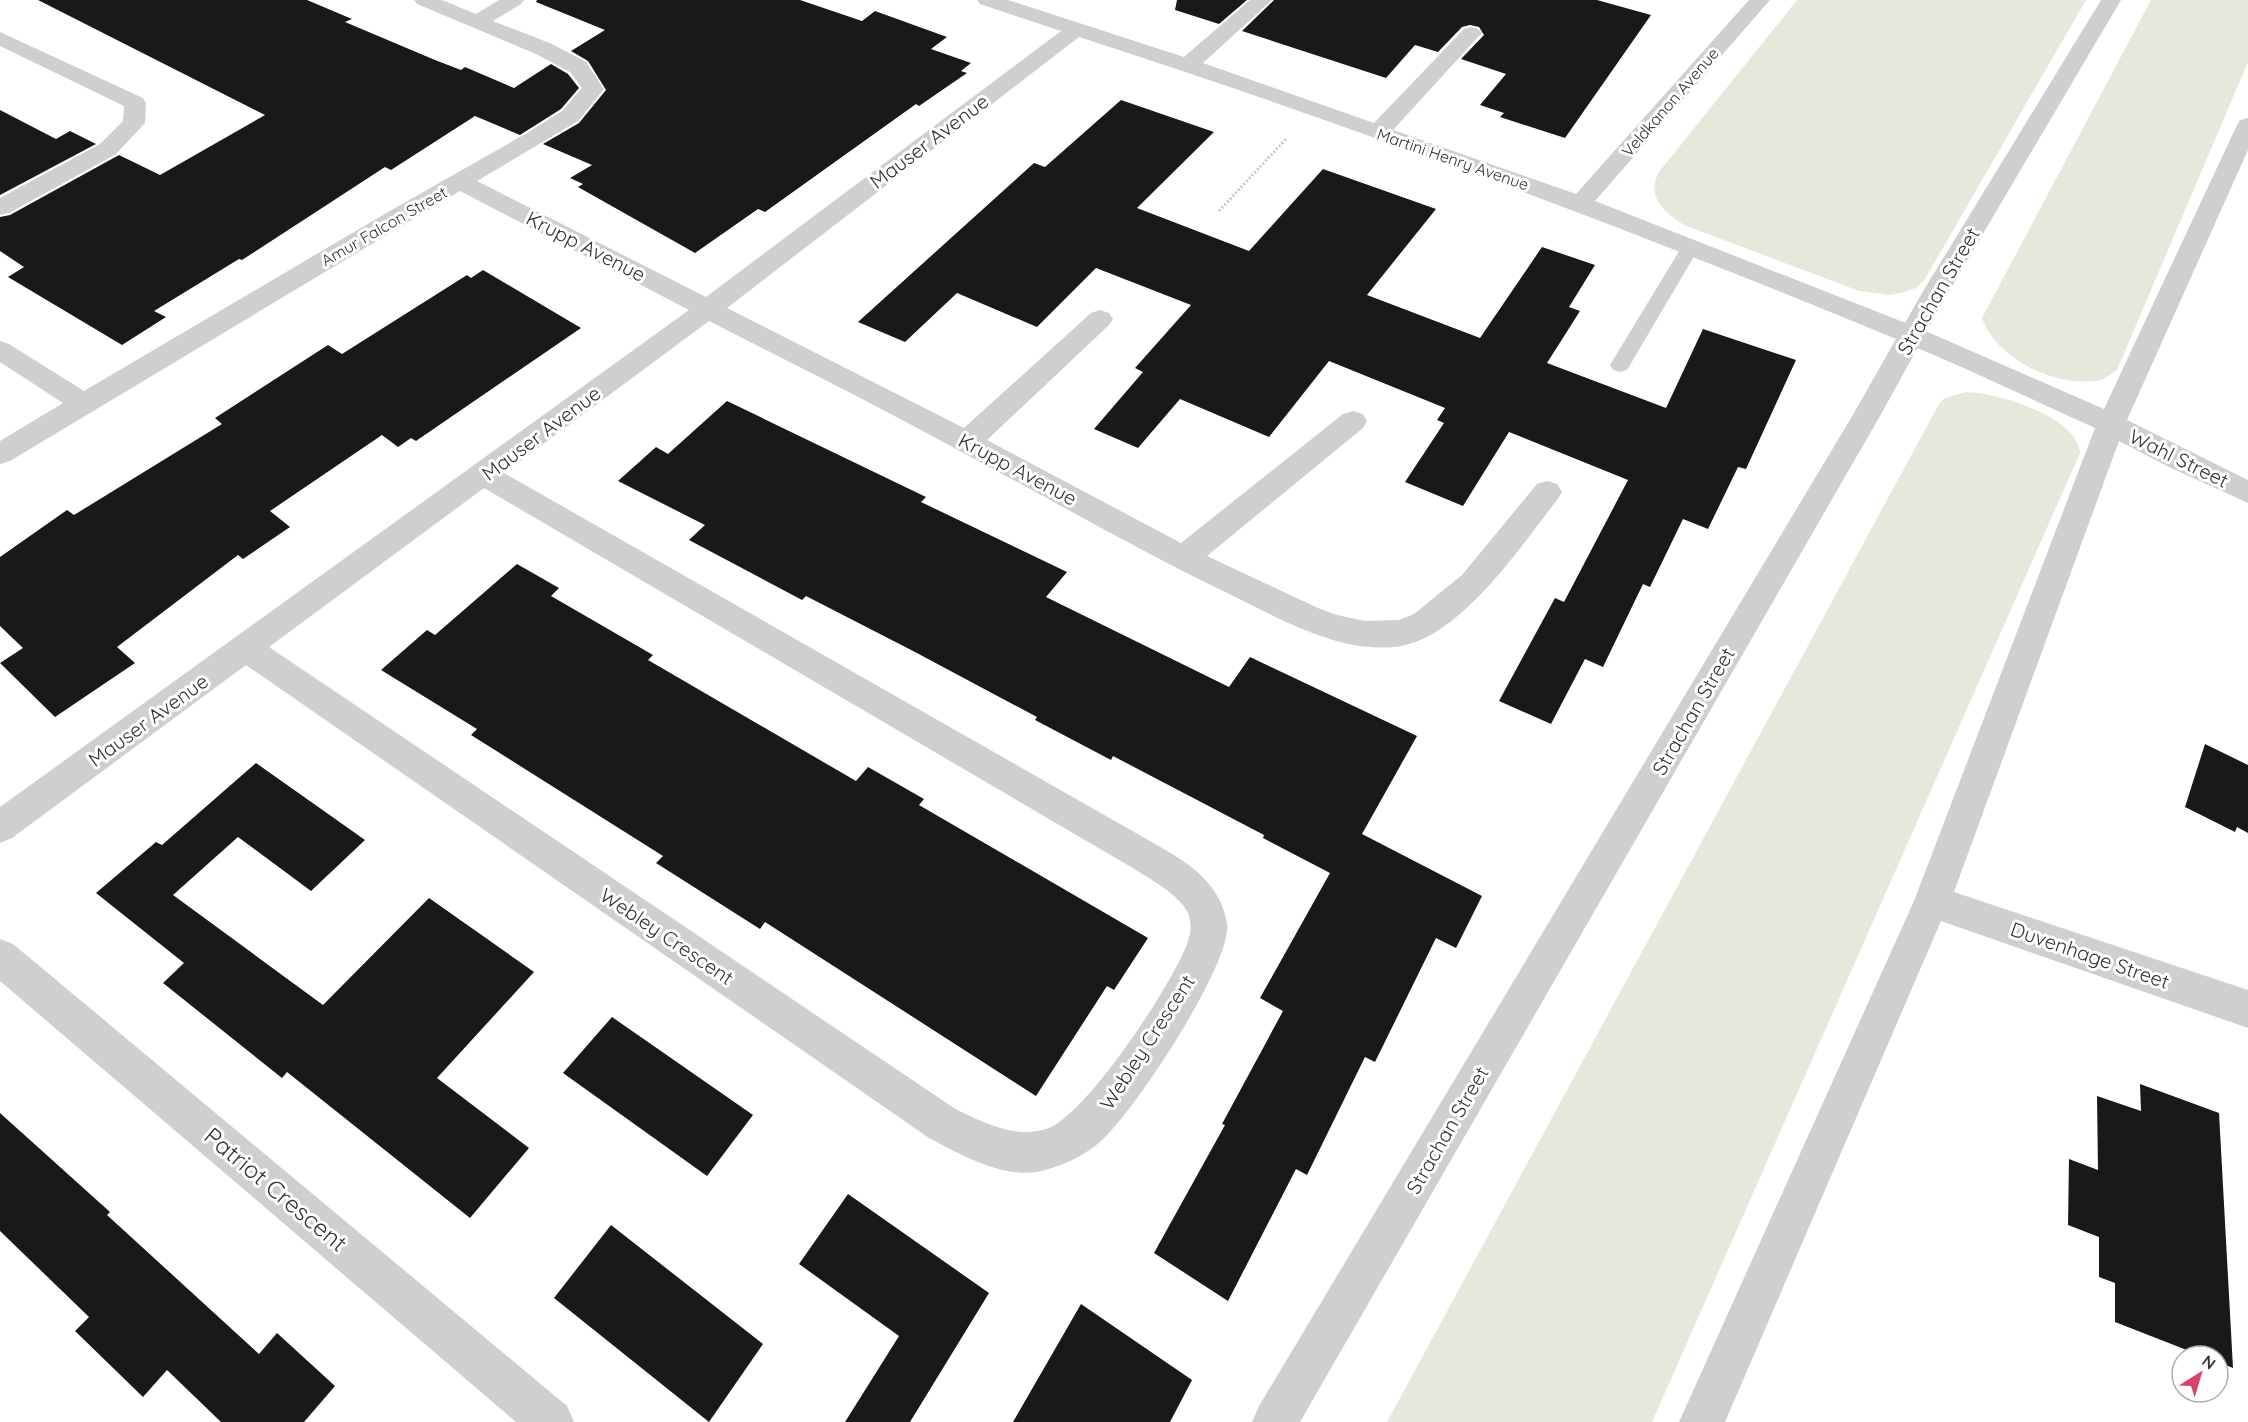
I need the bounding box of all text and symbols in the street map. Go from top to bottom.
street label: Veldkanon Avenue [1617,43,1723,161]
street label: Mauser Avenue [865,88,993,194]
street label: Martini Henry Avenue [1375,124,1531,194]
street label: Amur Falcon Street [318,182,450,270]
street label: Krupp Avenue [522,205,650,287]
street label: Strachan Street [1891,223,1985,359]
street label: Mauser Avenue [477,380,605,486]
street label: Wahl Street [2125,423,2233,493]
street label: Krupp Avenue [955,427,1081,511]
street label: Strachan Street [1646,643,1740,779]
street label: Mauser Avenue [83,668,213,772]
street label: Webley Crescent [595,882,739,990]
street label: Duvenhage Street [2007,916,2173,994]
street label: Webley Crescent [1094,970,1200,1114]
street label: Strachan Street [1400,1062,1494,1198]
street label: Patriot Crescent [198,1120,354,1258]
north arrow [2170,1344,2230,1404]
text: N [2198,1350,2220,1374]

